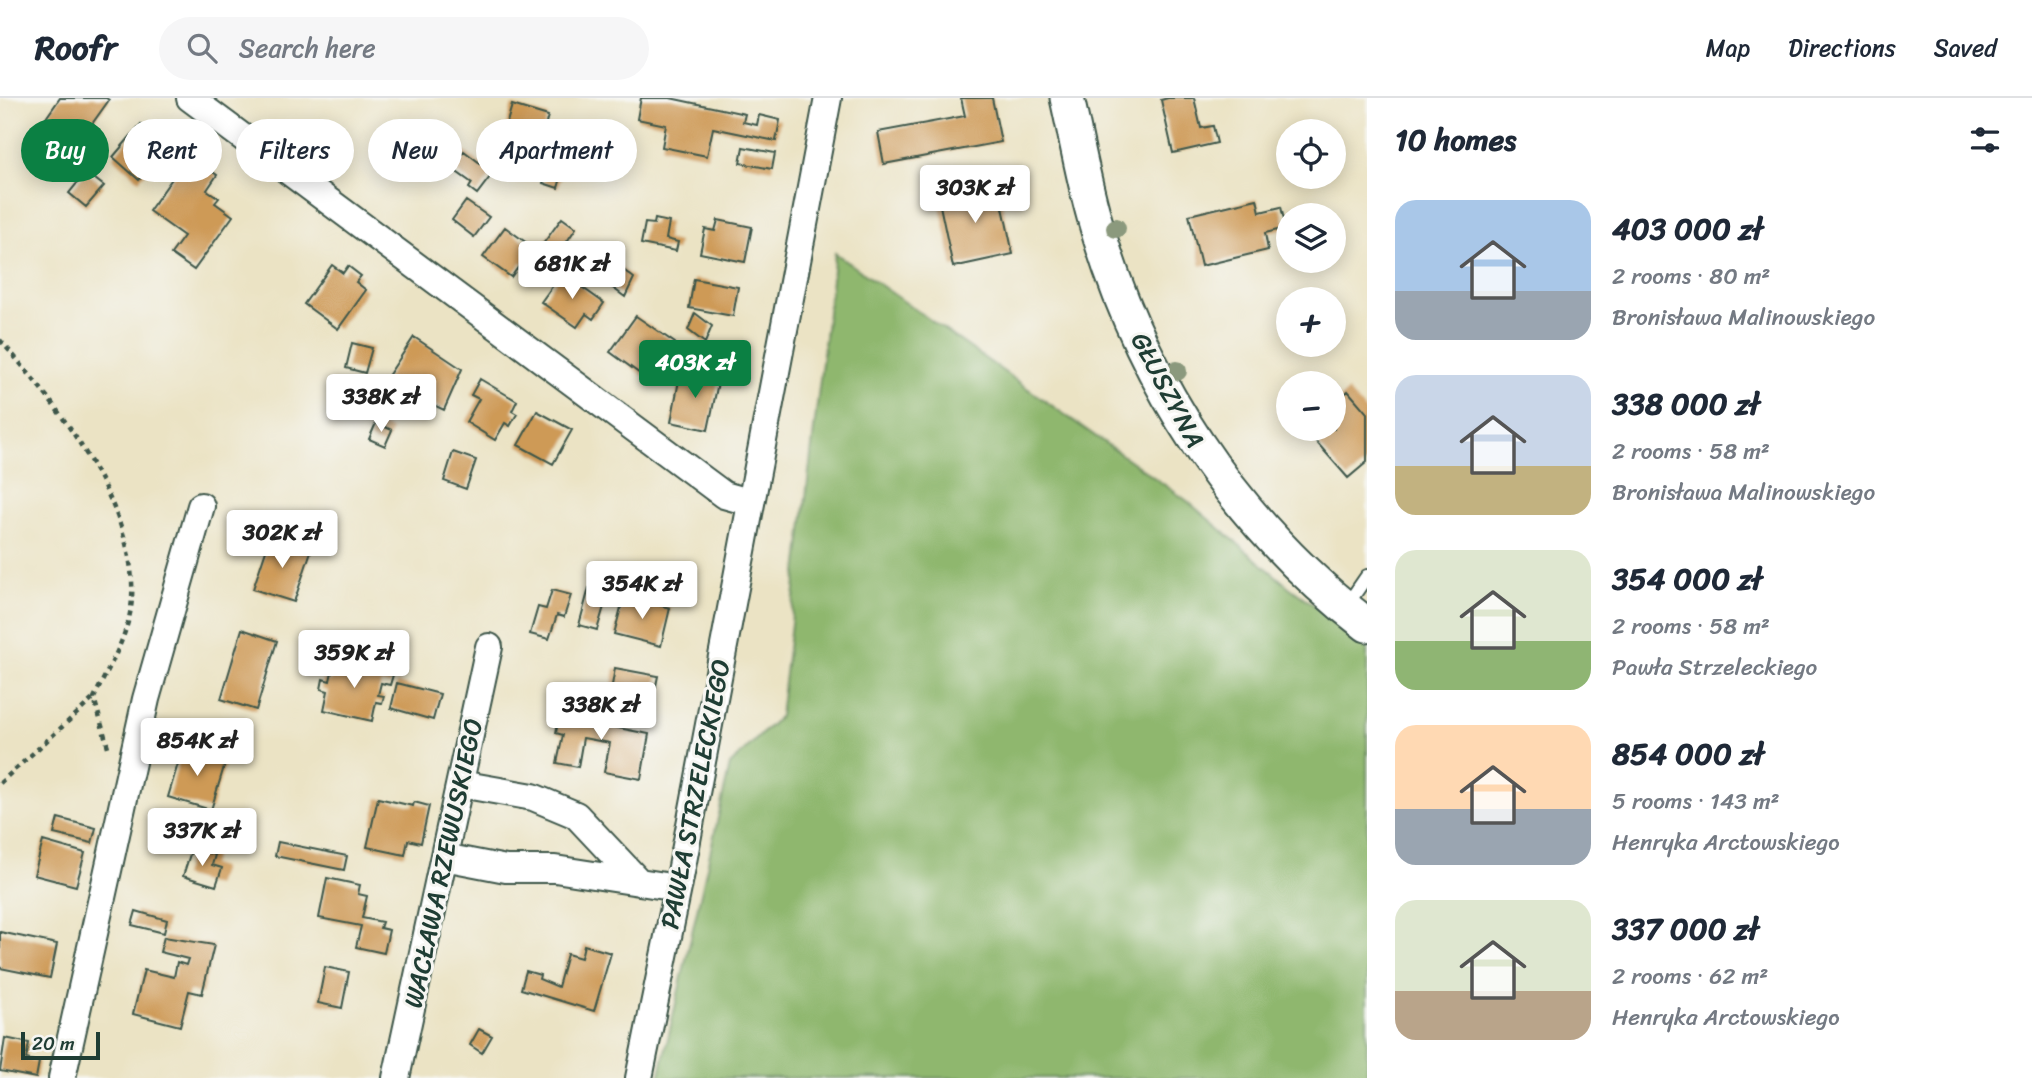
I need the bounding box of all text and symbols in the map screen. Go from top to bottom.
search box [159,17,649,80]
text: Roofr [35,19,117,77]
text: Search here [239,25,376,71]
text: Map [1706,27,1750,69]
text: Directions [1788,27,1896,69]
text: Saved [1934,27,1997,69]
icon: search [183,29,221,67]
text: 10 homes [1395,113,1516,167]
chip: Buy [21,119,109,182]
chip: Rent [123,119,222,182]
chip: Filters [236,119,354,182]
chip: New [368,119,462,182]
chip: Apartment [476,119,637,182]
map controls [1276,119,1346,441]
button: locate [1276,119,1346,189]
icon: filters [1966,121,2004,159]
pin: 303K zł [910,166,1040,225]
text: 303K zł [936,167,1014,208]
text: 403 000 zł [1612,202,1763,256]
button: layers [1276,203,1346,273]
icon: home [1451,228,1535,312]
pin: 681K zł [507,242,637,301]
text: 681K zł [534,243,610,284]
text: 2 rooms · 80 m² [1612,256,1770,297]
button: + [1276,287,1346,357]
text: Bronisława Malinowskiego [1612,297,1875,338]
street label: GŁUSZYNA [1118,323,1218,457]
pin: 403K zł [630,341,760,400]
text: 403K zł [655,342,735,383]
button: − [1276,371,1346,441]
pin: 338K zł [316,374,446,434]
text: 338K zł [342,376,420,417]
text: 338 000 zł [1612,377,1760,431]
icon: home [1451,403,1535,487]
text: 2 rooms · 58 m² [1612,431,1770,472]
text: Bronisława Malinowskiego [1612,472,1875,513]
pin: 302K zł [217,510,347,570]
text: 302K zł [243,512,321,553]
text: 354 000 zł [1612,552,1762,606]
pin: 354K zł [577,561,707,621]
text: 354K zł [602,563,682,604]
icon: home [1451,578,1535,662]
text: 2 rooms · 58 m² [1612,606,1770,647]
pin: 359K zł [289,630,419,690]
text: 359K zł [314,632,394,673]
text: Pawła Strzeleckiego [1612,647,1817,688]
street label: PAWŁA STRZELECKIEGO [646,655,744,933]
pin: 338K zł [536,682,666,742]
text: 338K zł [562,684,640,725]
street label: WACŁAWA RZEWUSKIEGO [390,714,496,1012]
pin: 854K zł [132,718,262,778]
text: 854K zł [157,720,237,761]
text: 854 000 zł [1612,727,1764,781]
icon: home [1451,753,1535,837]
text: 5 rooms · 143 m² [1612,781,1780,822]
pin: 337K zł [137,808,267,868]
text: 337K zł [164,810,240,851]
text: Henryka Arctowskiego [1612,822,1840,863]
text: 337 000 zł [1612,902,1759,956]
icon: home [1451,928,1535,1012]
text: 2 rooms · 62 m² [1612,956,1768,997]
text: Henryka Arctowskiego [1612,997,1840,1038]
text: 20 m [32,1027,75,1060]
scale bar [21,1029,100,1061]

